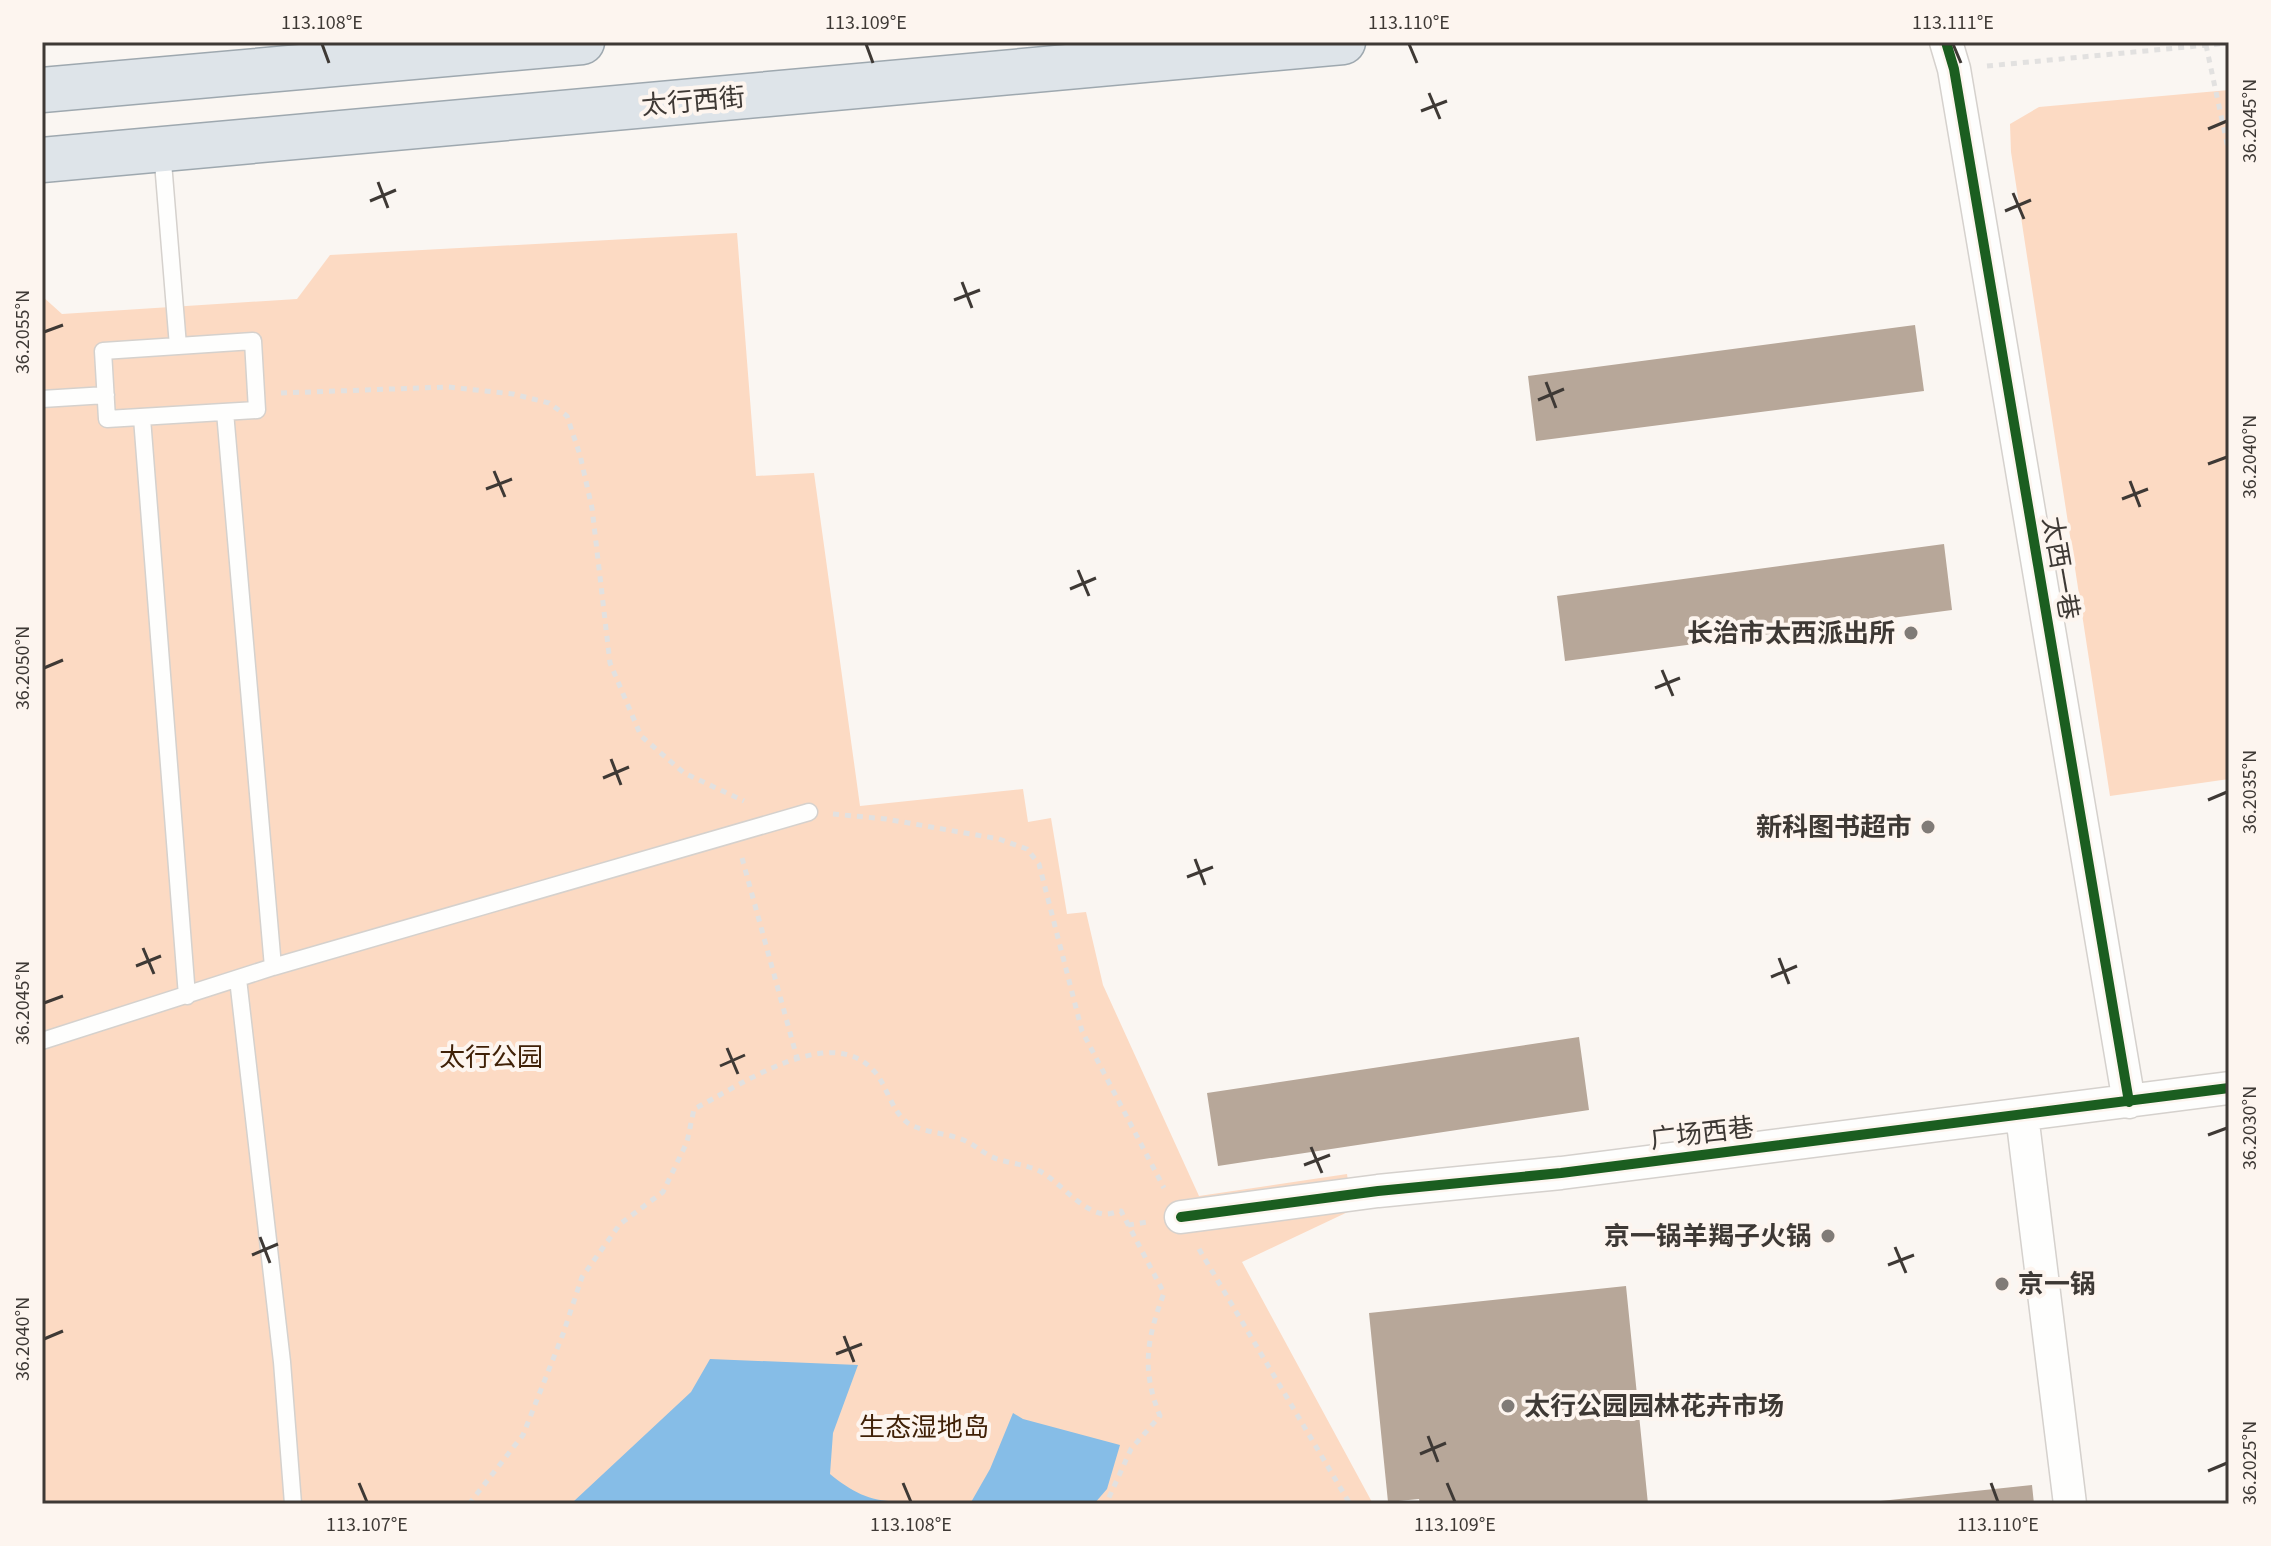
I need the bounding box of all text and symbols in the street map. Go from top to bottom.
text: 113.108°E [281,9,363,37]
text: 113.109°E [825,9,907,37]
text: 113.110°E [1368,9,1450,37]
text: 113.111°E [1912,9,1994,37]
street label: 太行西街 [640,79,746,124]
text: 36.2045°N [2236,79,2264,163]
text: 36.2055°N [9,290,37,374]
text: 36.2040°N [2236,415,2264,499]
street label: 太西一巷 [2033,514,2088,623]
place label: 长治市太西派出所 [1687,615,1895,652]
marker: 长治市太西派出所 [1902,624,1920,642]
text: 36.2050°N [9,626,37,710]
text: 36.2035°N [2236,750,2264,834]
place label: 新科图书超市 [1756,809,1912,846]
marker: 新科图书超市 [1919,818,1937,836]
text: 36.2045°N [9,961,37,1045]
park label: 太行公园 [439,1039,543,1076]
text: 36.2030°N [2236,1086,2264,1170]
street label: 广场西巷 [1648,1109,1756,1158]
place label: 京一锅羊羯子火锅 [1604,1218,1812,1255]
marker: 京一锅羊羯子火锅 [1819,1227,1837,1245]
place label: 京一锅 [2018,1266,2096,1303]
marker: 京一锅 [1993,1275,2011,1293]
text: 36.2040°N [9,1297,37,1381]
place label: 太行公园园林花卉市场 [1524,1388,1784,1425]
marker: 太行公园园林花卉市场 [1499,1397,1517,1415]
park label: 生态湿地岛 [859,1409,989,1446]
text: 36.2025°N [2236,1421,2264,1505]
text: 113.107°E [326,1511,408,1539]
text: 113.108°E [870,1511,952,1539]
text: 113.109°E [1414,1511,1496,1539]
text: 113.110°E [1957,1511,2039,1539]

